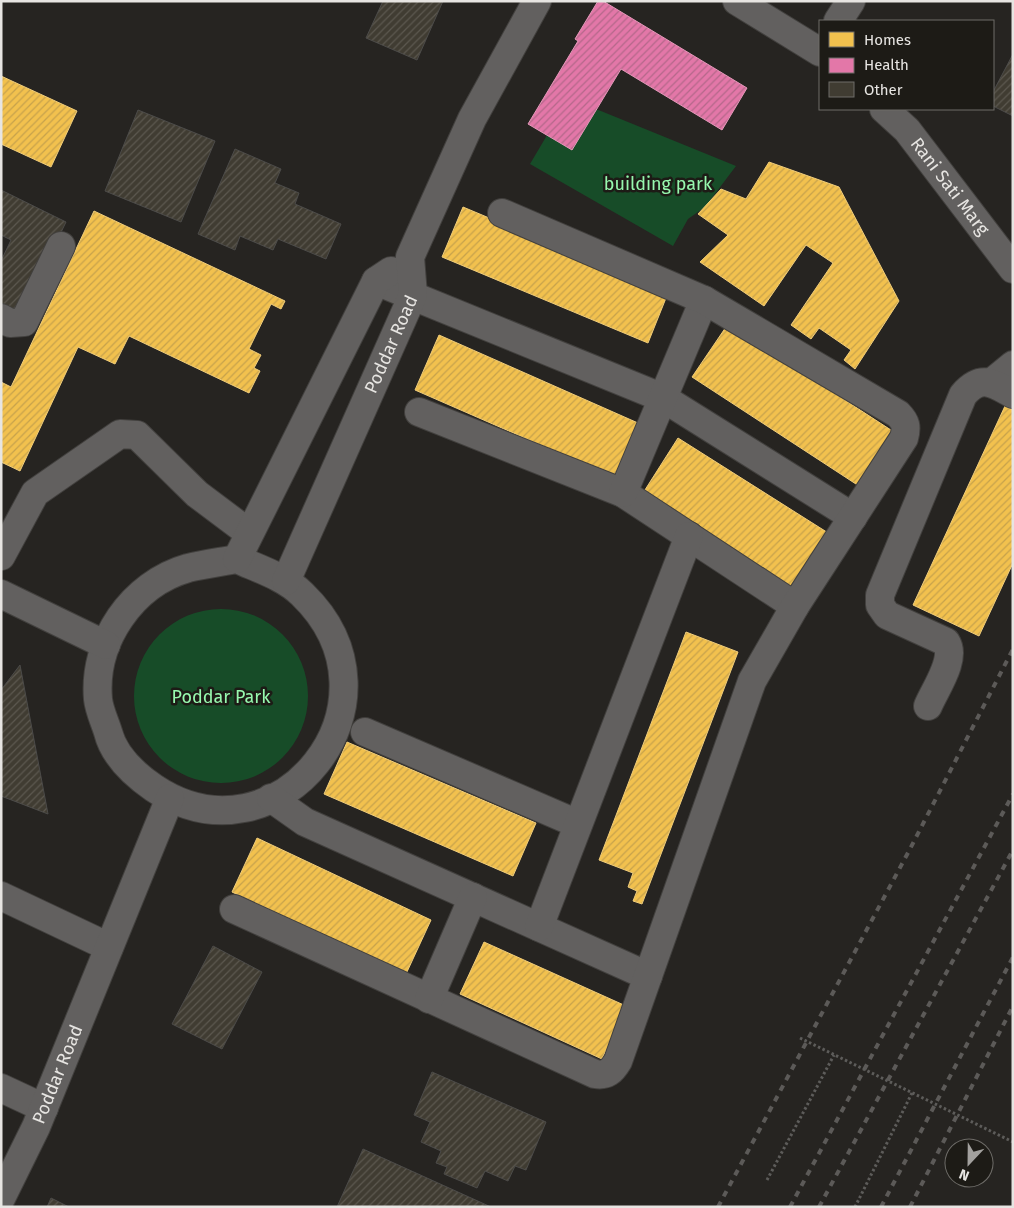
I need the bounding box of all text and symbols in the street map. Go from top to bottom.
legend [819,20,994,110]
text: Homes [864,31,911,49]
text: Health [864,56,909,74]
text: Other [864,81,903,99]
street label: Rani Sati Marg [906,133,994,240]
park label: building park [604,173,713,195]
street label: Poddar Road [360,292,422,397]
park label: Poddar Park [172,686,271,708]
street label: Poddar Road [27,1022,87,1127]
north arrow [944,1138,994,1188]
text: N [957,1165,972,1184]

